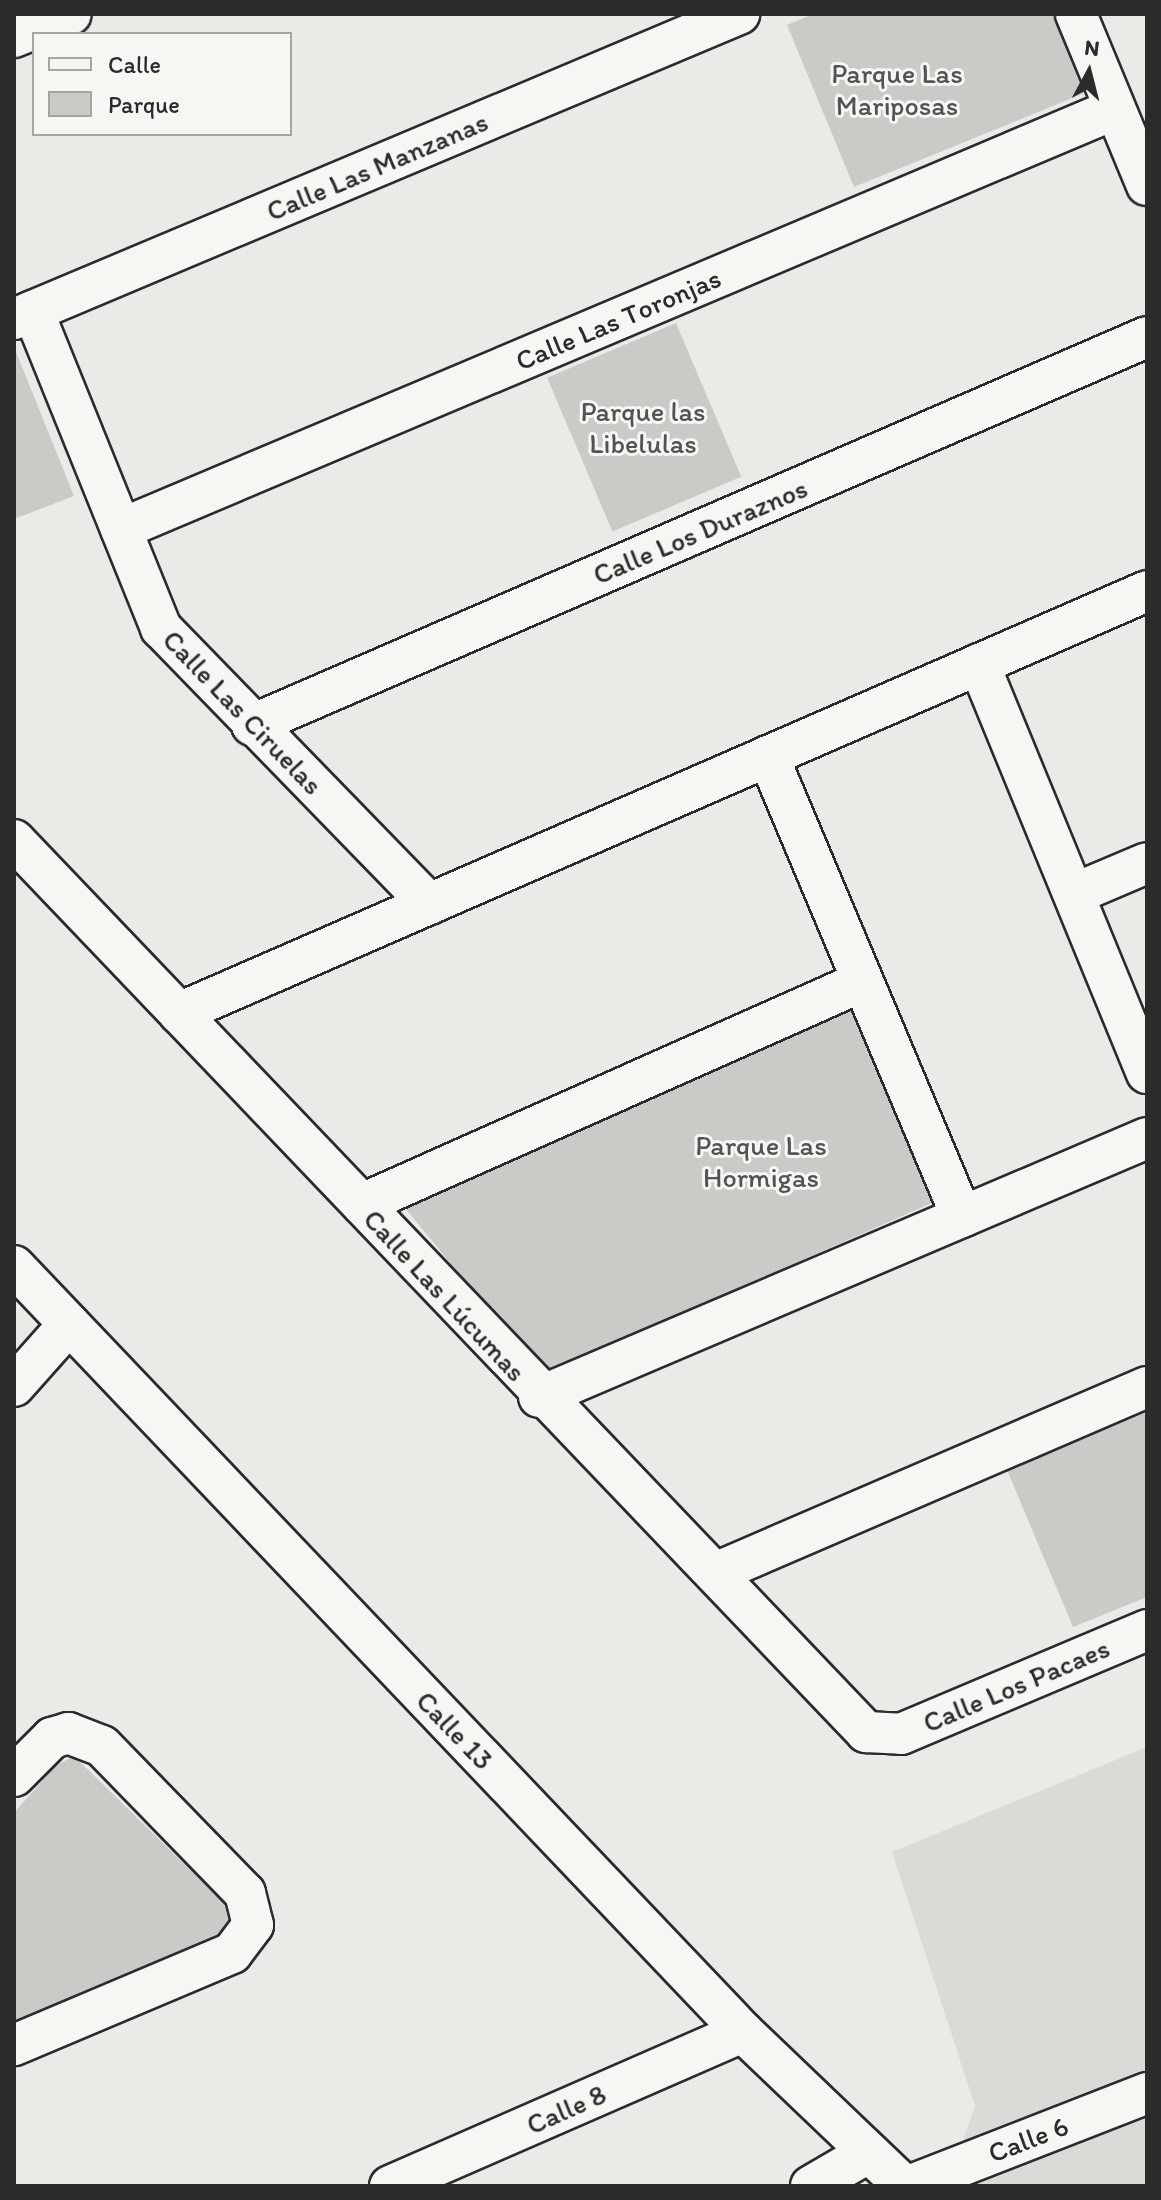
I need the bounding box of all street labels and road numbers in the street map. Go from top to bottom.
street label: Calle Las Manzanas [261,104,493,228]
street label: Calle Las Toronjas [512,261,724,377]
street label: Calle Los Duraznos [588,471,812,591]
street label: Calle Las Ciruelas [156,623,330,801]
street label: Calle Las Lúcumas [357,1202,533,1388]
street label: Calle Los Pacaes [918,1631,1114,1739]
street label: Calle 13 [409,1684,501,1776]
street label: Calle 8 [521,2077,611,2141]
street label: Calle 6 [983,2108,1073,2170]

